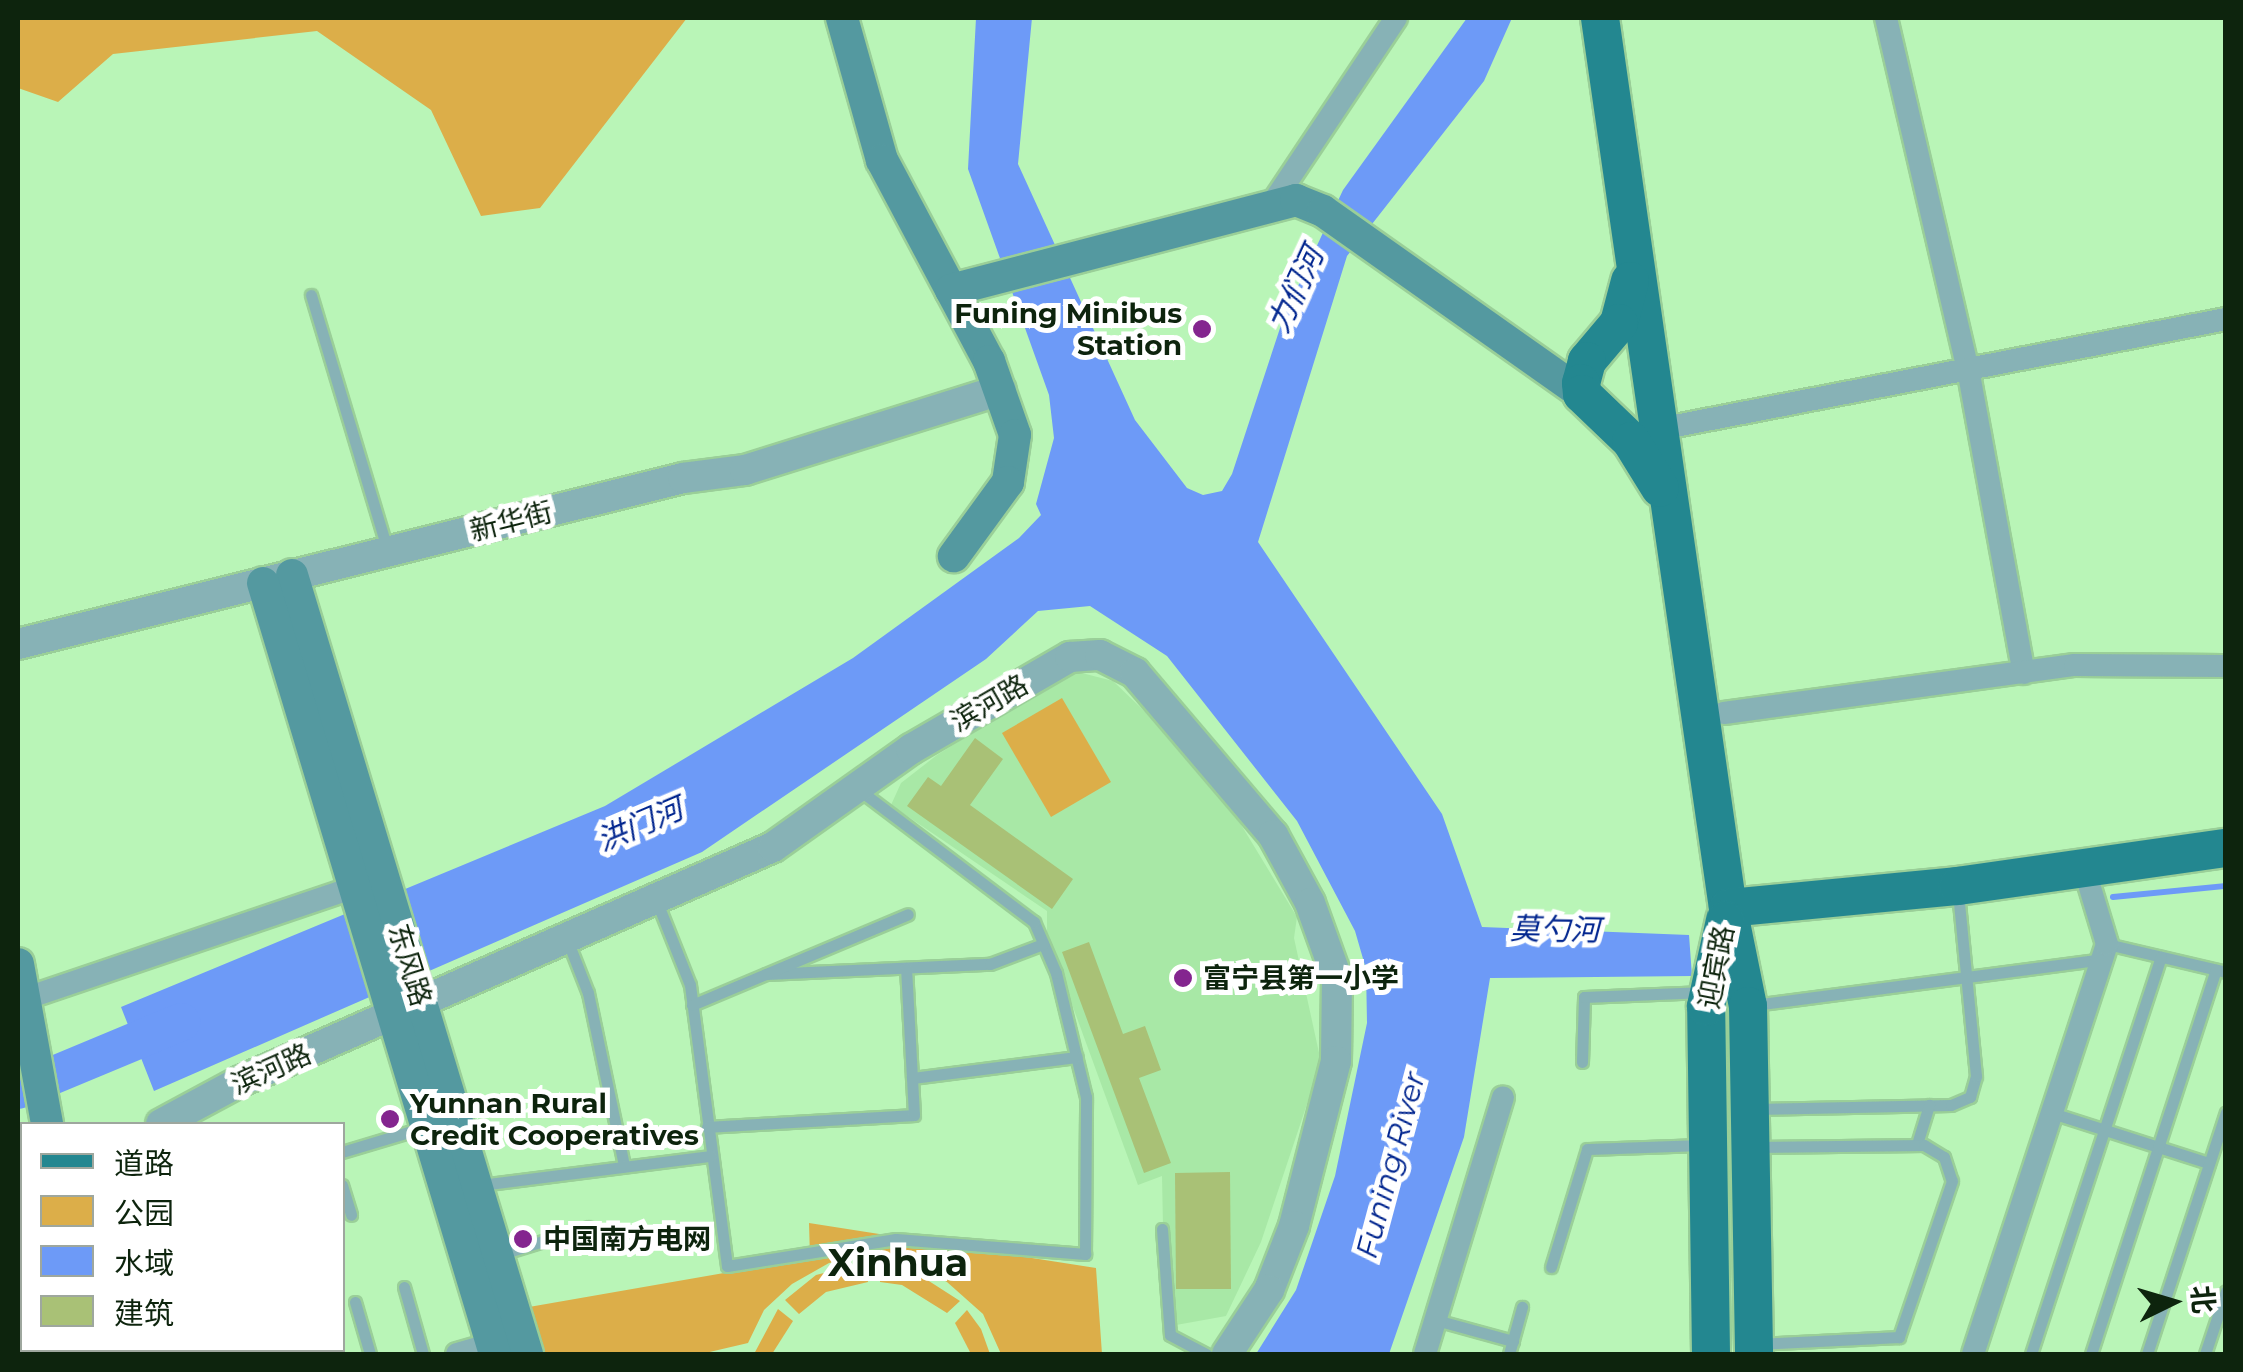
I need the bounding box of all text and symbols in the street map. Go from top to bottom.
water label: 力们河 [1261,242,1331,338]
place label: Funing Minibus Station [954,296,1182,362]
marker: Funing Minibus Station [1191,318,1213,340]
street label: 新华街 [466,495,556,547]
street label: 滨河路 [944,667,1034,739]
water label: 洪门河 [592,791,688,859]
water label: 莫勺河 [1510,911,1600,949]
street label: 东风路 [382,920,438,1010]
street label: 迎宾路 [1691,923,1741,1011]
place label: 富宁县第一小学 [1203,961,1399,995]
marker: 富宁县第一小学 [1172,967,1194,989]
street label: 滨河路 [226,1037,316,1101]
water label: Funing River [1349,1068,1433,1262]
place label: Yunnan Rural Credit Cooperatives [410,1086,699,1152]
marker: Yunnan Rural Credit Cooperatives [379,1108,401,1130]
legend [20,1122,345,1352]
text: 道路 [114,1145,174,1182]
text: 公园 [114,1195,174,1232]
place label: 中国南方电网 [543,1222,711,1256]
marker: 中国南方电网 [512,1228,534,1250]
district label: Xinhua [828,1240,968,1286]
text: 水域 [114,1245,174,1282]
north arrow [2123,1252,2223,1352]
text: 北 [2185,1284,2221,1315]
text: 建筑 [114,1295,174,1332]

